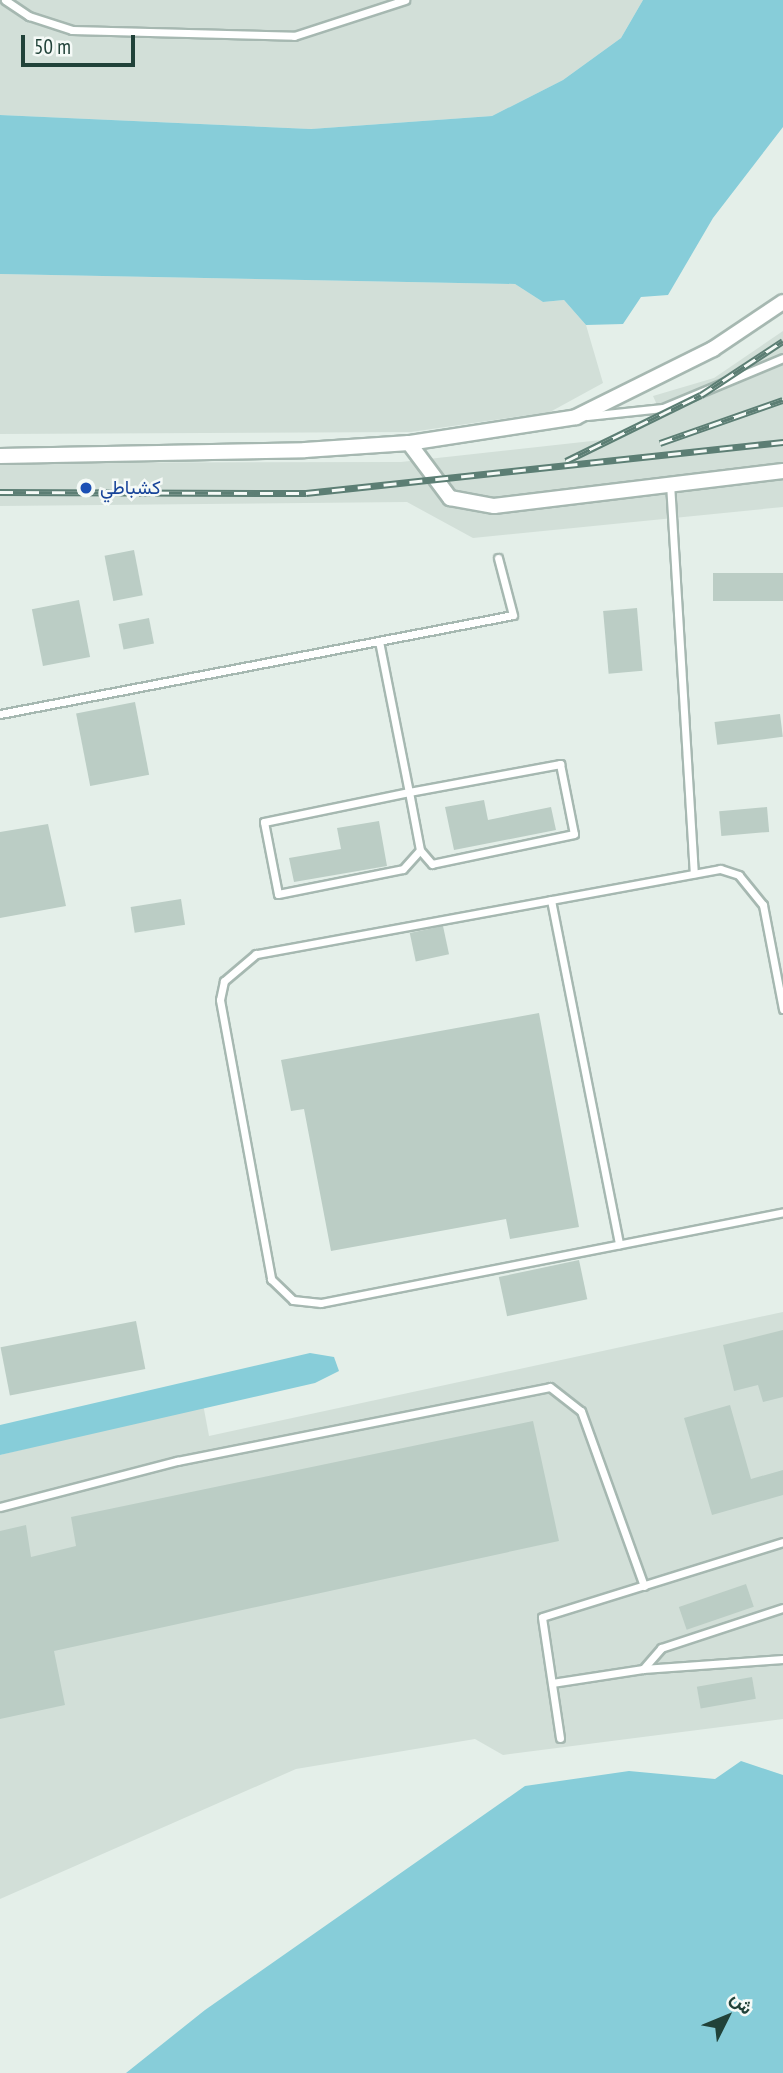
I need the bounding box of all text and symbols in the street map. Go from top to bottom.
scale bar [24,21,138,65]
text: 50 m [34,33,71,60]
place label: كشباطي [100,477,161,499]
marker: كشباطي [78,480,94,496]
north arrow [692,1982,762,2052]
text: ش [726,1986,759,2019]

